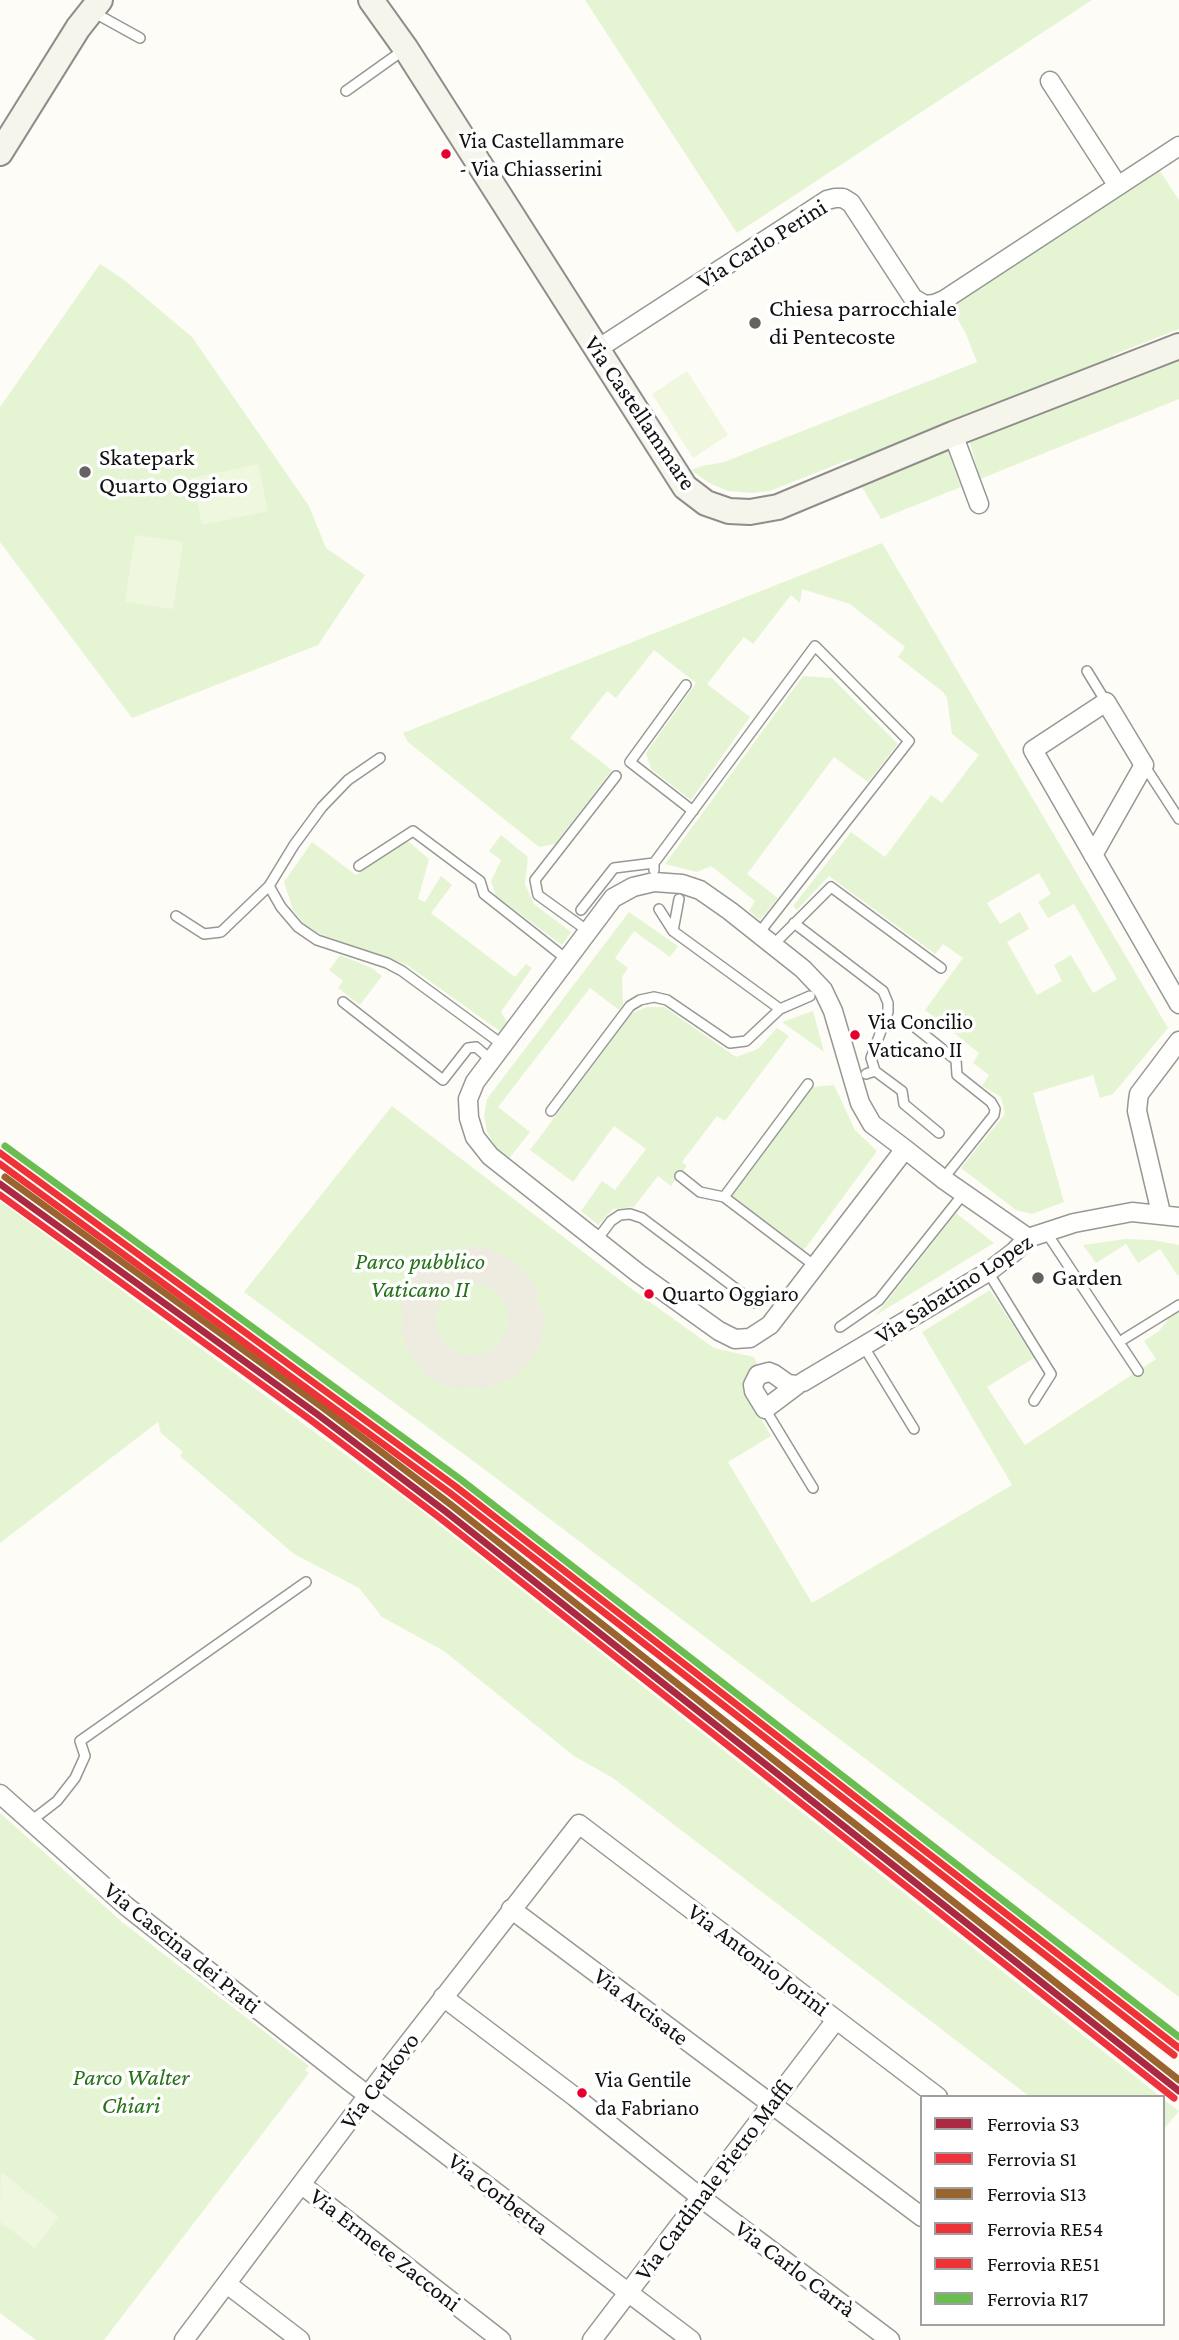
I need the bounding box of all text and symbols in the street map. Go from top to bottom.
place label: Via Castellammare - Via Chiasserini [459,128,624,180]
marker: Via Castellammare - Via Chiasserini [439,147,453,161]
street label: Via Carlo Perini [692,193,832,295]
place label: Chiesa parrocchiale di Pentecoste [769,295,957,351]
marker: Chiesa parrocchiale di Pentecoste [747,315,763,331]
street label: Via Castellammare [578,330,702,496]
place label: Skatepark Quarto Oggiaro [99,444,248,500]
marker: Skatepark Quarto Oggiaro [77,464,93,480]
place label: Via Concilio Vaticano II [868,1009,973,1060]
marker: Via Concilio Vaticano II [848,1028,862,1042]
street label: Via Sabatino Lopez [870,1227,1038,1351]
park label: Parco pubblico Vaticano II [355,1248,485,1304]
place label: Garden [1052,1264,1122,1292]
marker: Garden [1030,1270,1046,1286]
place label: Quarto Oggiaro [662,1281,799,1307]
marker: Quarto Oggiaro [642,1287,656,1301]
street label: Via Cascina dei Prati [98,1876,266,2020]
street label: Via Antonio Jorini [681,1897,835,2023]
street label: Via Arcisate [588,1962,694,2052]
street label: Via Cerkovo [334,2027,426,2135]
park label: Parco Walter Chiari [73,2064,189,2120]
place label: Via Gentile da Fabriano [595,2067,699,2118]
street label: Via Cardinale Pietro Maffi [629,2074,799,2286]
marker: Via Gentile da Fabriano [575,2086,589,2100]
legend [920,2095,1165,2326]
text: Ferrovia S3 [987,2112,1080,2136]
street label: Via Corbetta [442,2147,554,2241]
text: Ferrovia S1 [987,2147,1077,2171]
street label: Via Ermete Zacconi [304,2182,466,2318]
text: Ferrovia S13 [987,2182,1087,2206]
street label: Via Carlo Carrà [729,2214,861,2324]
text: Ferrovia RE54 [987,2217,1104,2241]
text: Ferrovia RE51 [987,2252,1100,2276]
text: Ferrovia R17 [987,2287,1088,2311]

